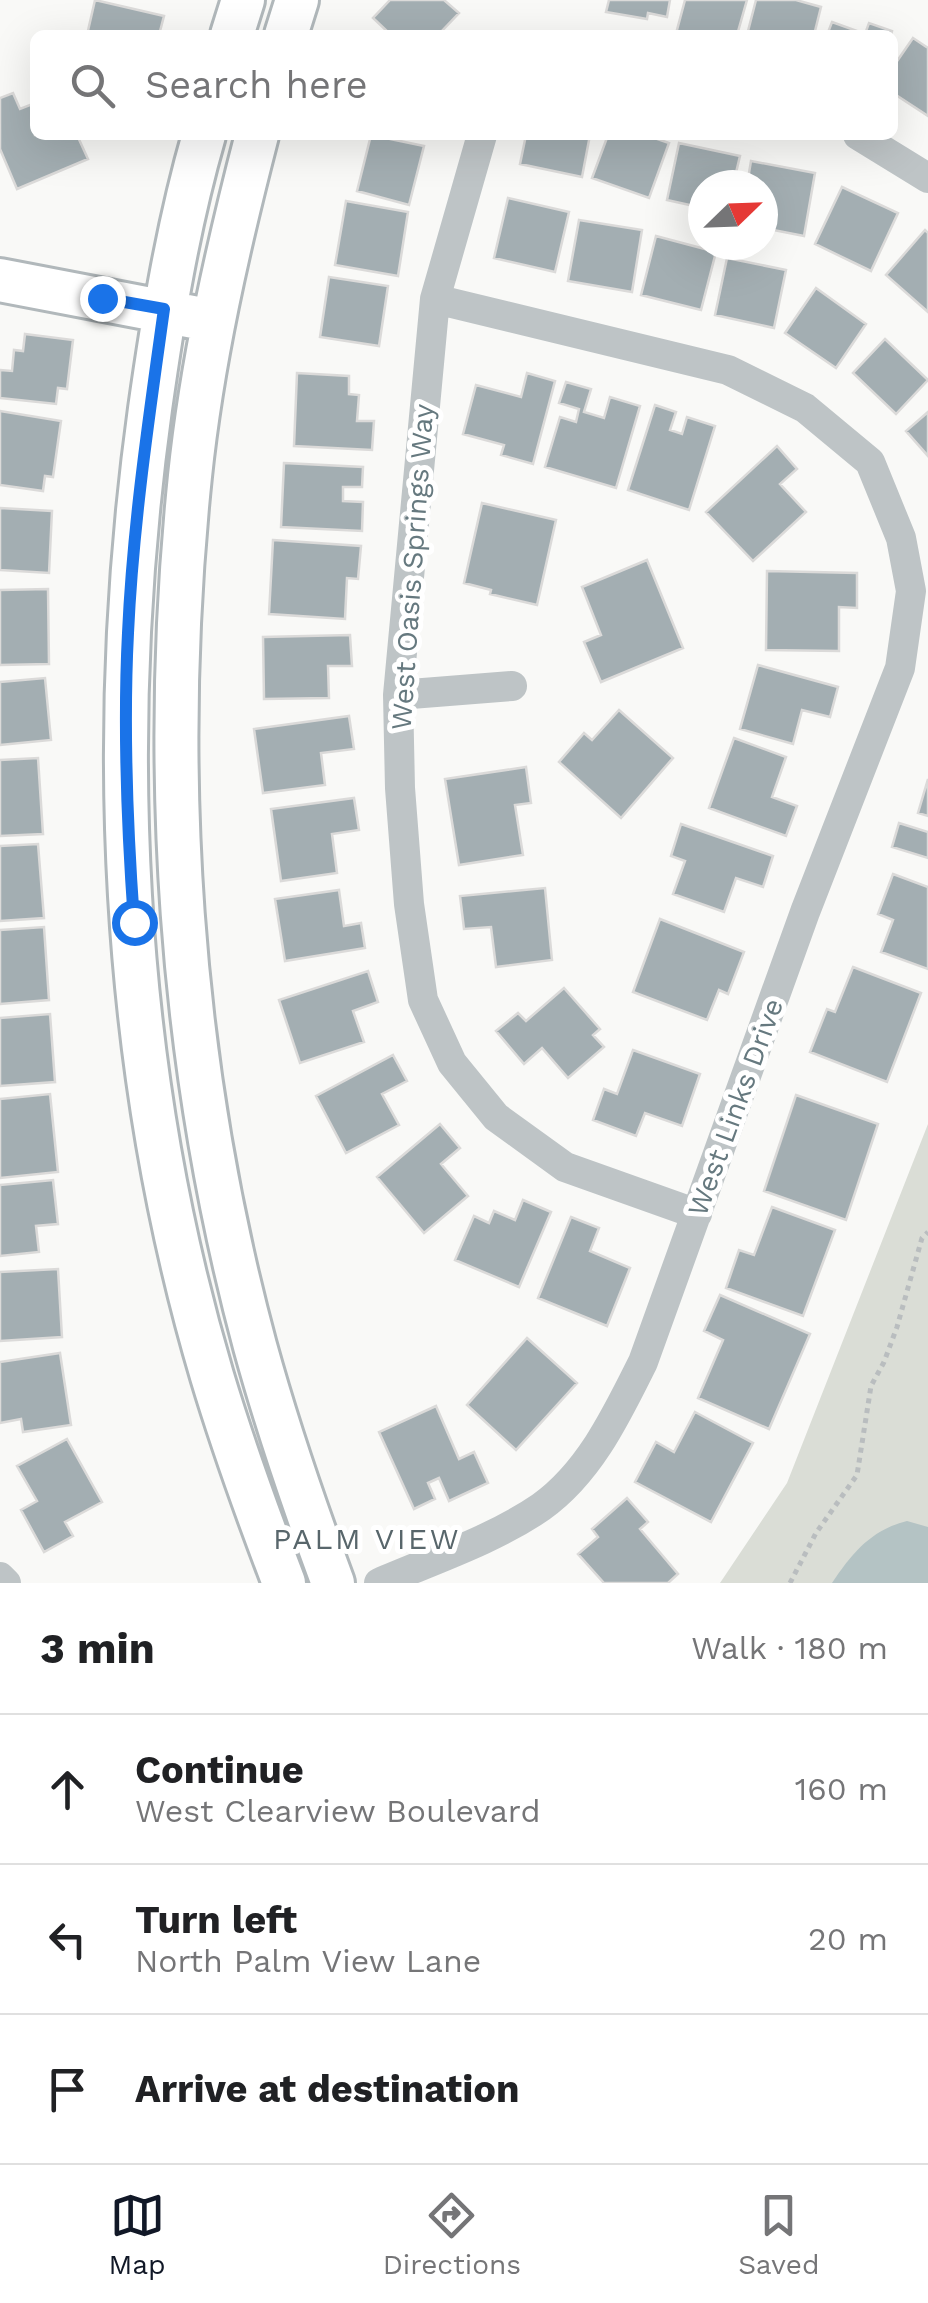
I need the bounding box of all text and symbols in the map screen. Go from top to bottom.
search box [30,30,898,140]
icon: search [65,58,120,113]
text: Search here [145,63,368,107]
north arrow [688,170,778,260]
route end [80,276,126,322]
street label: West Oasis Springs Way [385,402,440,731]
route start [112,900,158,946]
street label: West Links Drive [681,994,790,1220]
district label: PALM VIEW [273,1521,461,1556]
text: 3 min [40,1624,155,1673]
text: Walk · 180 m [691,1629,888,1667]
text: Continue [135,1748,304,1792]
icon: ahead [40,1762,95,1817]
text: 160 m [795,1770,888,1808]
text: West Clearview Boulevard [135,1792,540,1830]
text: Turn left [135,1898,297,1942]
icon: left [40,1912,95,1967]
text: 20 m [808,1920,888,1958]
text: North Palm View Lane [135,1942,481,1980]
icon: arrive [40,2062,95,2117]
text: Arrive at destination [135,2067,520,2111]
tab: Map [109,2188,166,2281]
tab: Directions [383,2188,521,2281]
tab: Saved [738,2188,819,2281]

